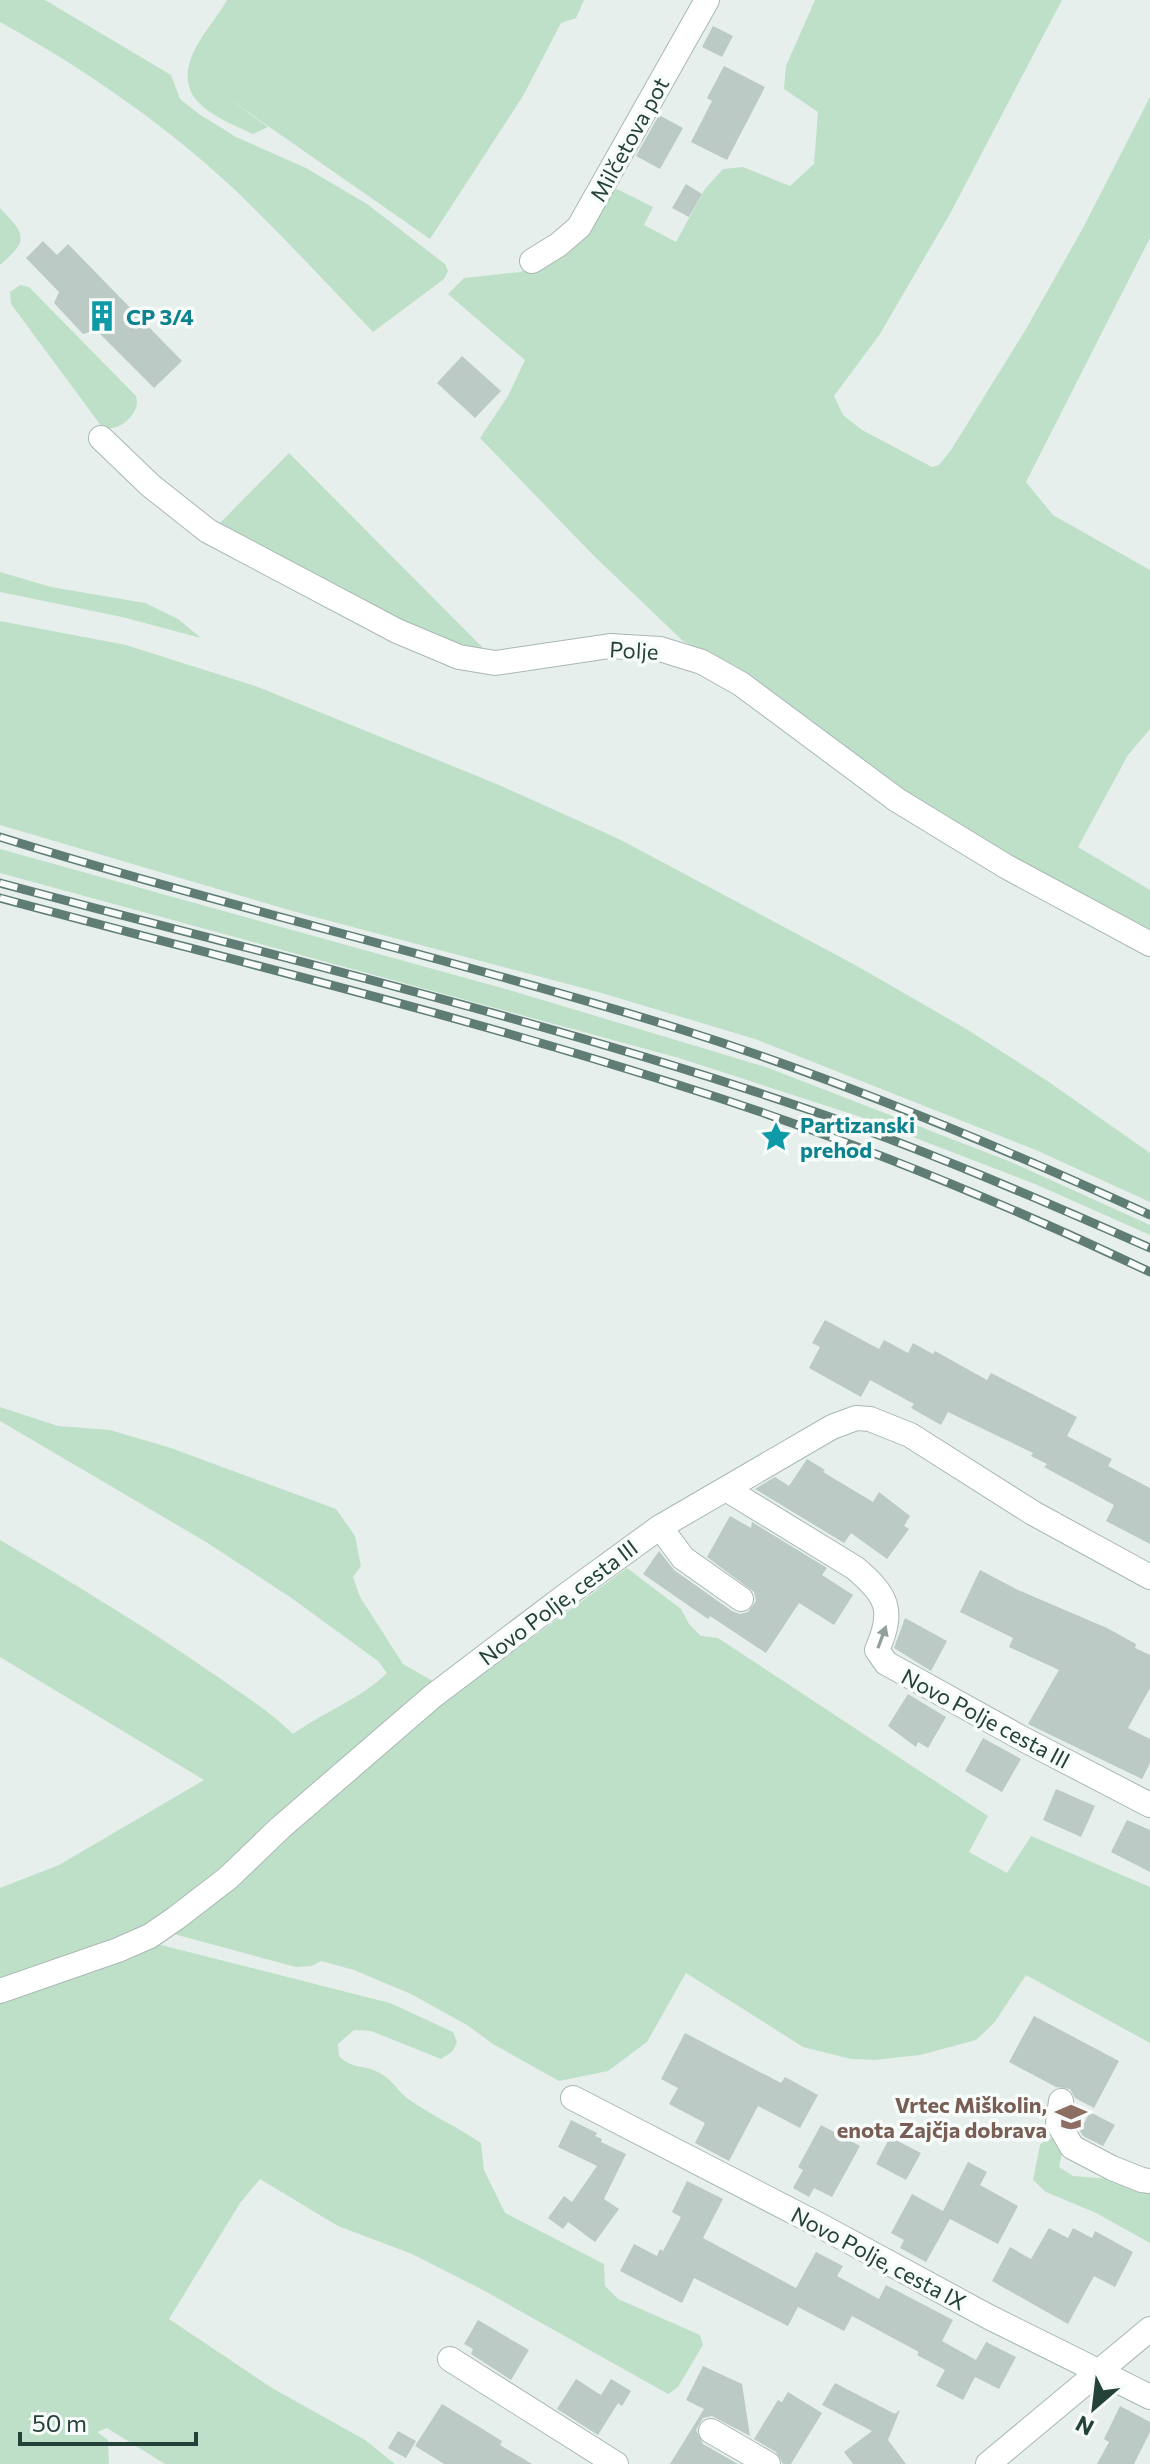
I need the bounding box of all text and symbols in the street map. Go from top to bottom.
street label: Milčetova pot [584,72,674,206]
building icon: CP 3/4 [85,299,119,333]
place label: CP 3/4 [126,303,194,330]
street label: Polje [609,635,659,665]
place label: Partizanski prehod [800,1111,915,1163]
place icon: Partizanski prehod [759,1120,793,1154]
street label: Novo Polje, cesta III [473,1534,643,1670]
one-way arrow [876,1625,889,1649]
street label: Novo Polje cesta III [897,1662,1075,1774]
place label: Vrtec Miškolin, enota Zajčja dobrava [837,2091,1047,2143]
school or university icon: Vrtec Miškolin, enota Zajčja dobrava [1054,2100,1088,2134]
street label: Novo Polje, cesta IX [787,2200,971,2316]
north arrow [1054,2368,1134,2448]
scale bar [20,2396,196,2446]
text: 50 m [32,2408,87,2437]
text: N [1071,2410,1098,2442]

